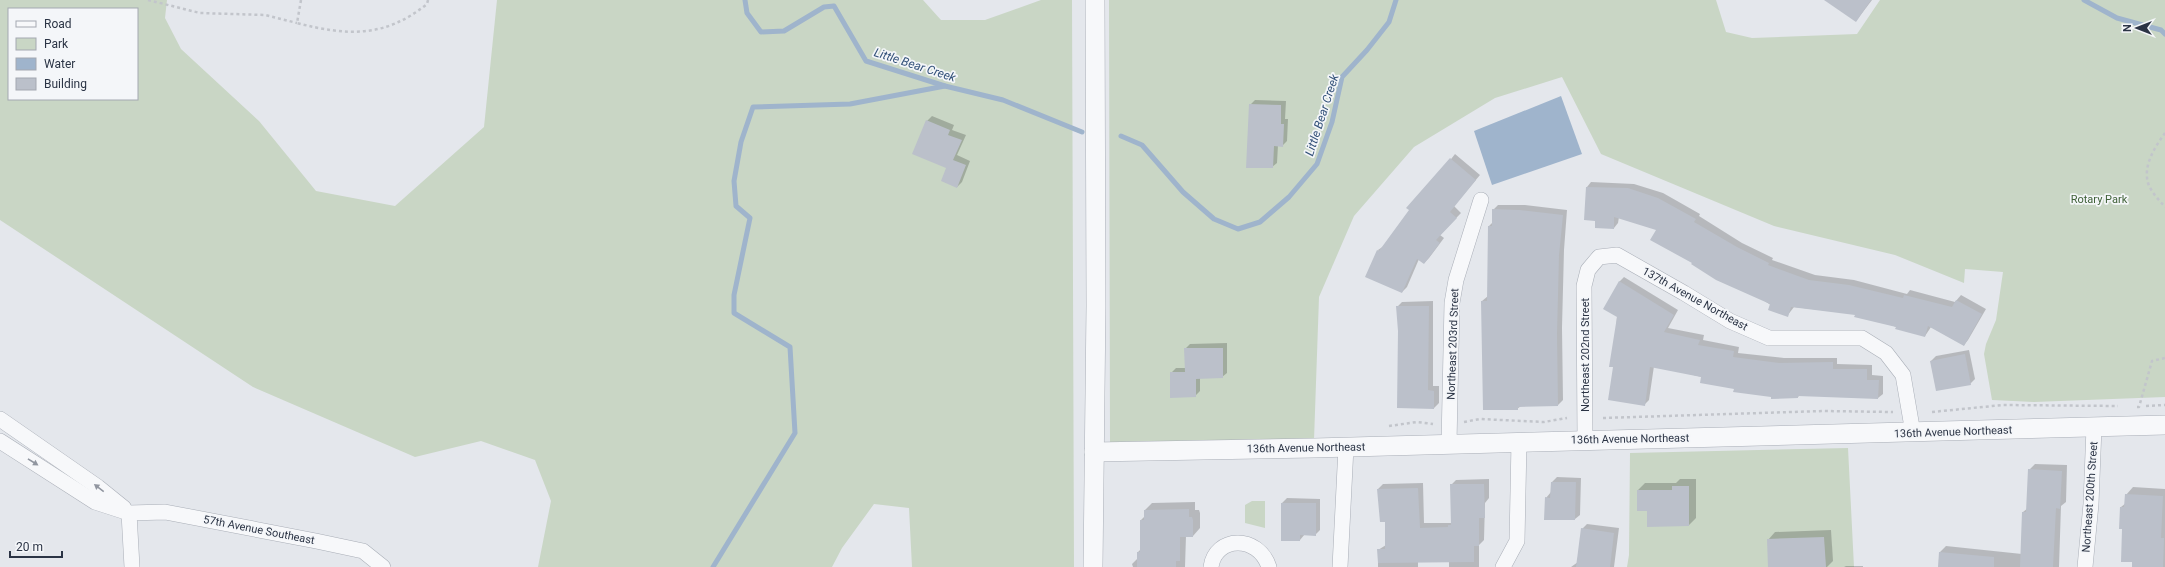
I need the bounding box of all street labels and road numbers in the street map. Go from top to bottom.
street label: 137th Avenue Northeast [1640,265,1750,334]
street label: Northeast 203rd Street [1445,288,1461,400]
street label: Northeast 202nd Street [1579,298,1592,412]
street label: 136th Avenue Northeast [1894,423,2013,441]
street label: 136th Avenue Northeast [1571,431,1690,447]
street label: 136th Avenue Northeast [1247,440,1366,456]
street label: Northeast 200th Street [2080,441,2100,553]
street label: 57th Avenue Southeast [202,513,316,547]

